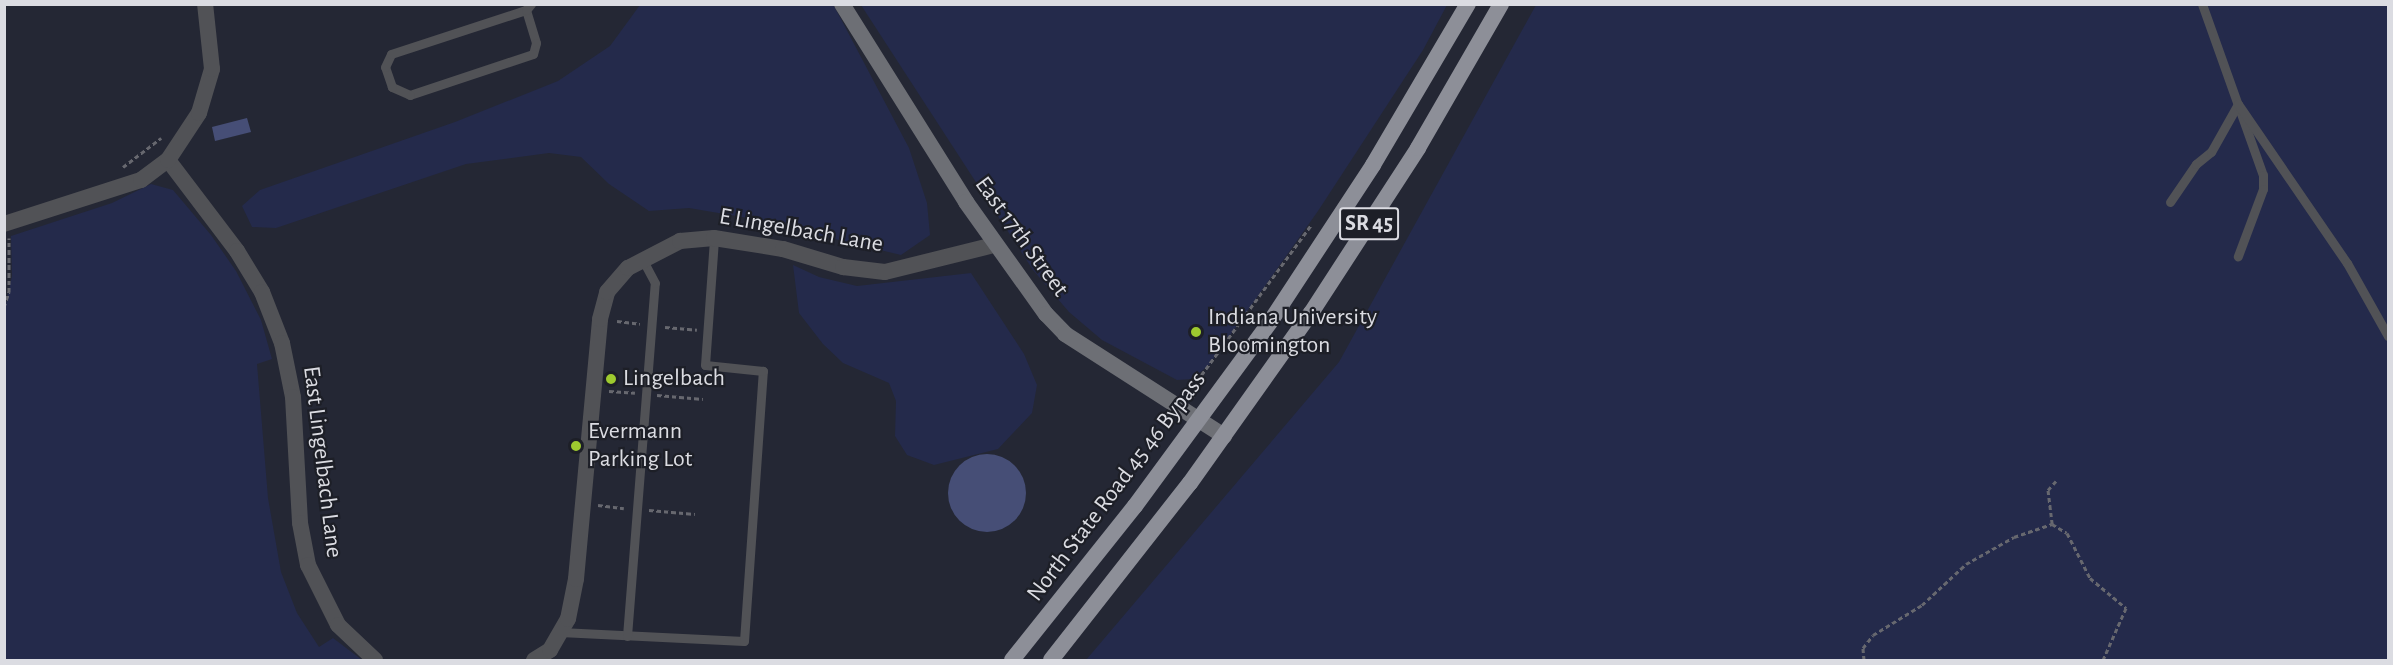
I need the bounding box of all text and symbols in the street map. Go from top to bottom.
street label: East 17th Street [968,171,1074,303]
street label: E Lingelbach Lane [717,202,885,260]
road number: SR 45 [1339,205,1399,243]
place label: Indiana University Bloomington [1208,304,1377,360]
marker: Indiana University Bloomington [1189,325,1203,339]
street label: East Lingelbach Lane [296,365,348,559]
place label: Lingelbach [623,365,725,393]
street label: North State Road 45 46 Bypass [1021,367,1213,607]
marker: Lingelbach [604,372,618,386]
place label: Evermann Parking Lot [588,418,692,474]
marker: Evermann Parking Lot [569,439,583,453]

